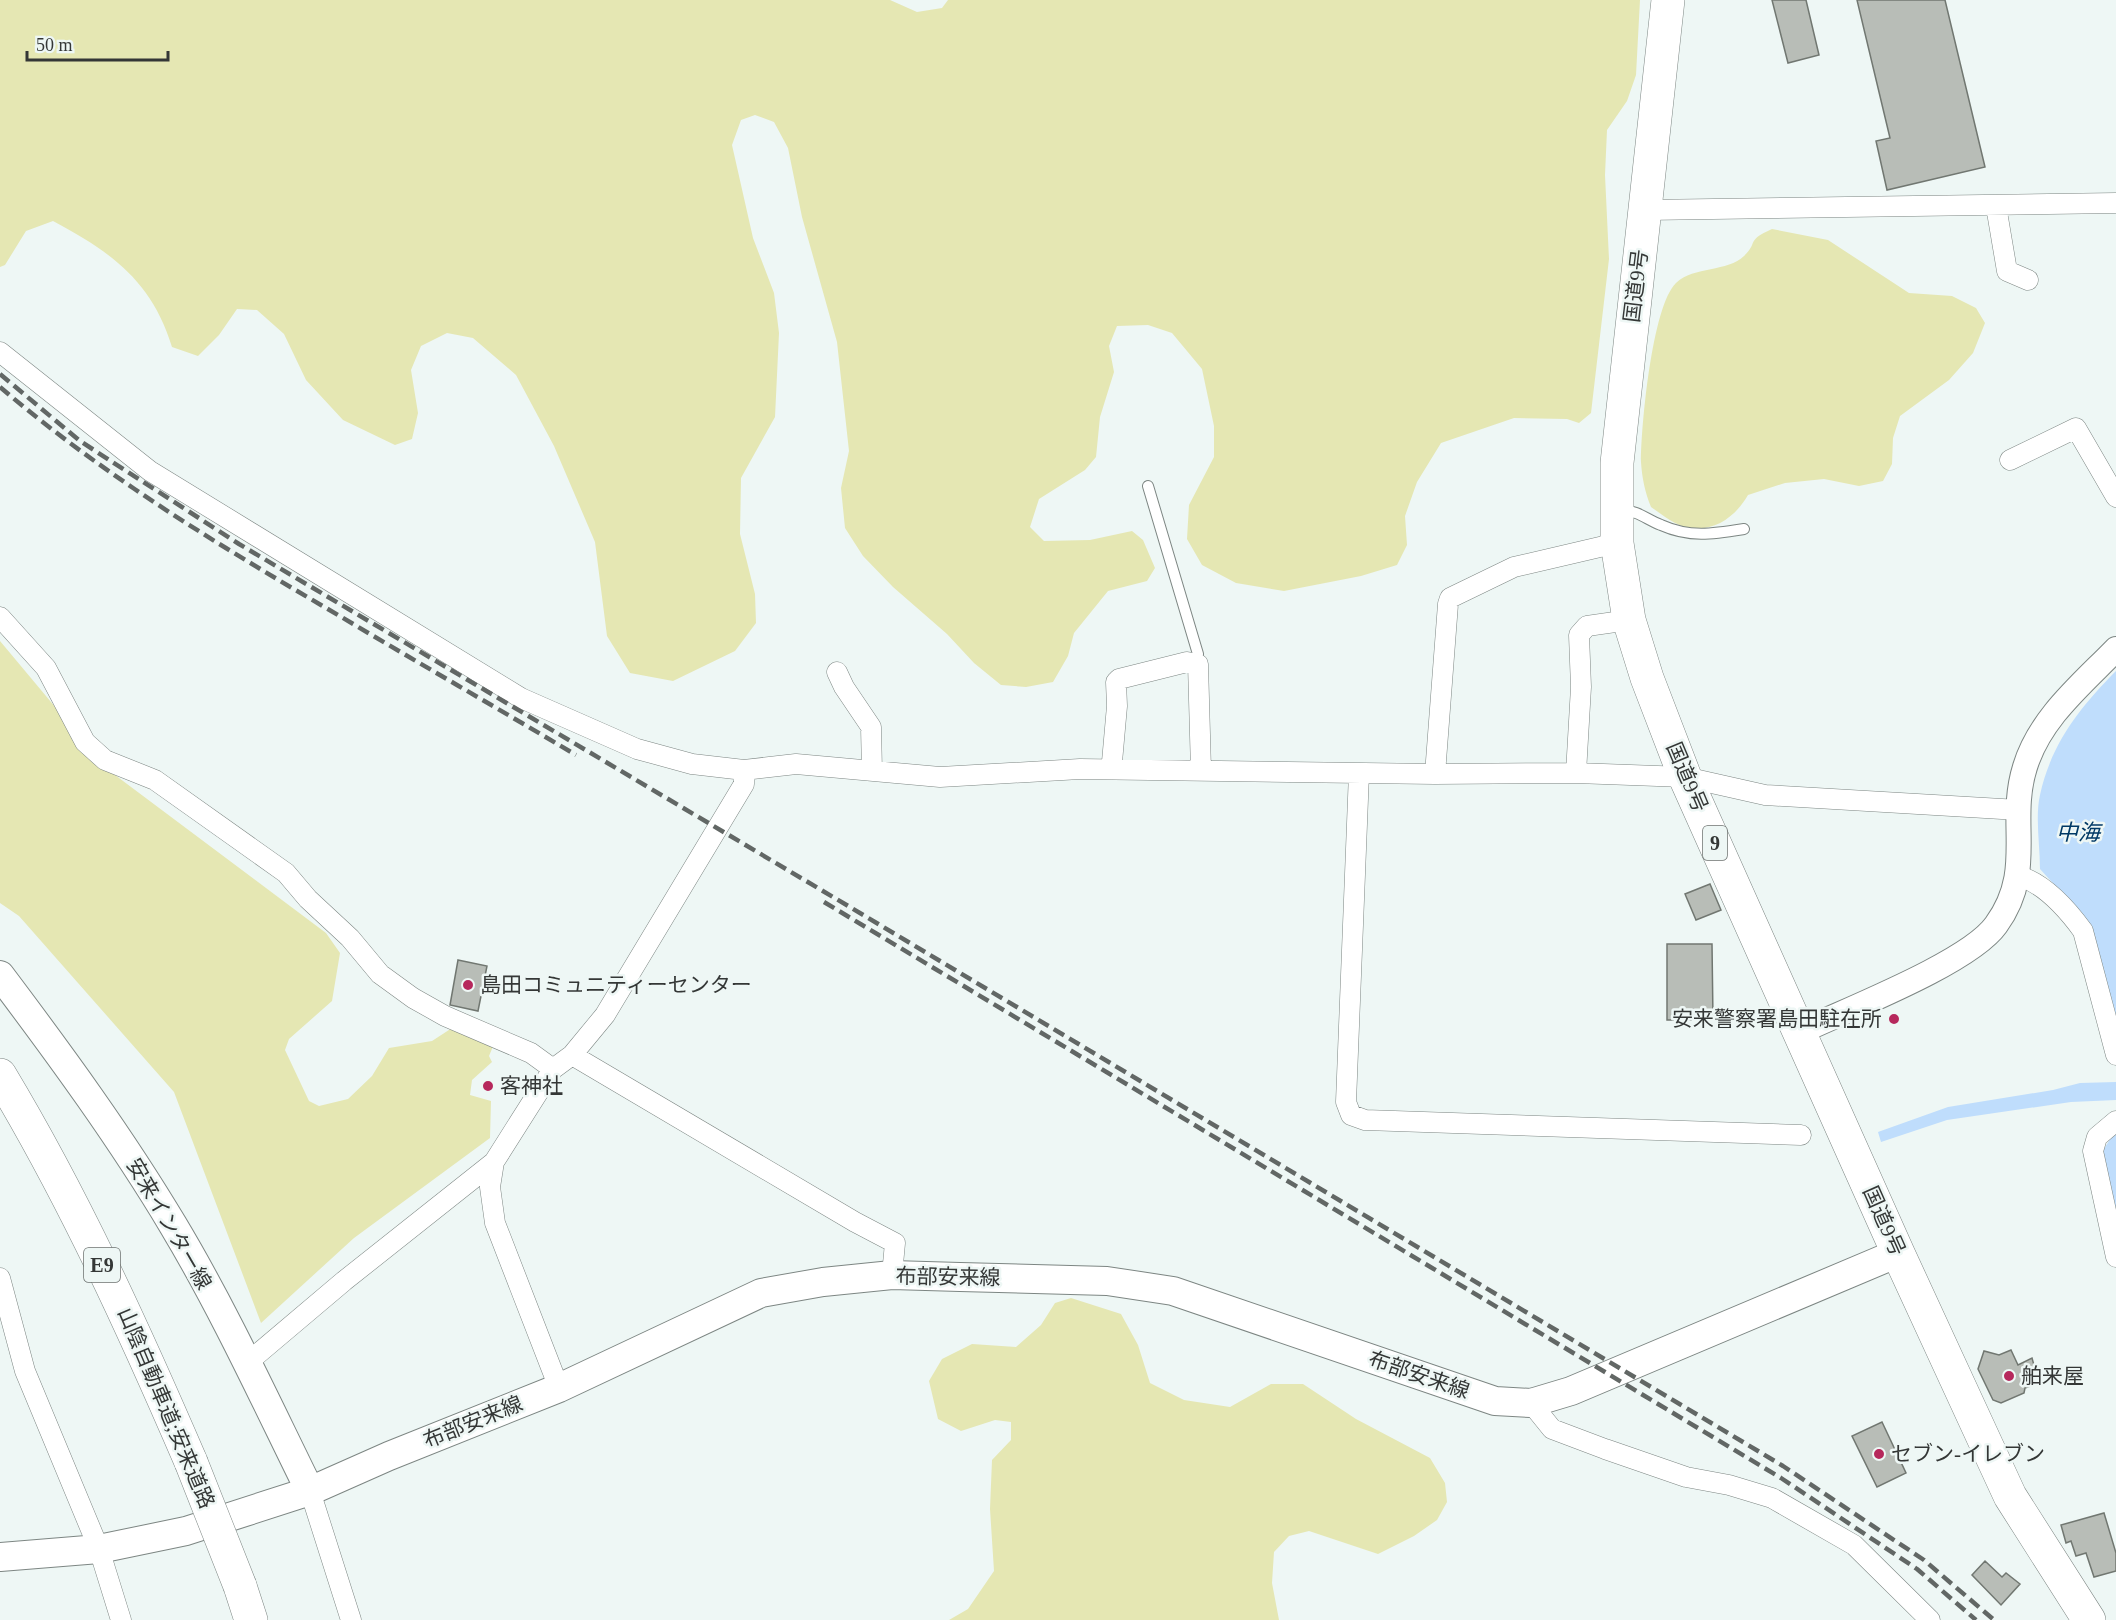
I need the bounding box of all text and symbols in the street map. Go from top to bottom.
scale bar [27,24,168,62]
text: 50 m [36,35,73,55]
street label: 国道9号 [1620,248,1652,324]
street label: 国道9号 [1662,738,1712,816]
water label: 中海 [2056,820,2103,845]
road number: 9 [1703,826,1727,860]
place label: 島田コミュニティーセンター [480,973,752,997]
marker: 島田コミュニティーセンター [461,978,475,992]
place label: 安来警察署島田駐在所 [1672,1007,1882,1031]
marker: 安来警察署島田駐在所 [1887,1012,1901,1026]
place label: 客神社 [500,1074,563,1098]
marker: 客神社 [481,1079,495,1093]
street label: 安来インター線 [122,1154,216,1294]
street label: 国道9号 [1858,1183,1910,1259]
road number: E9 [84,1248,120,1282]
street label: 布部安来線 [895,1264,1001,1290]
street label: 山陰自動車道;安来道路 [113,1304,219,1512]
street label: 布部安来線 [1365,1347,1473,1403]
place label: 舶来屋 [2021,1364,2084,1388]
marker: 舶来屋 [2002,1369,2016,1383]
street label: 布部安来線 [420,1391,526,1453]
place label: セブン-イレブン [1891,1442,2045,1466]
marker: セブン-イレブン [1872,1447,1886,1461]

